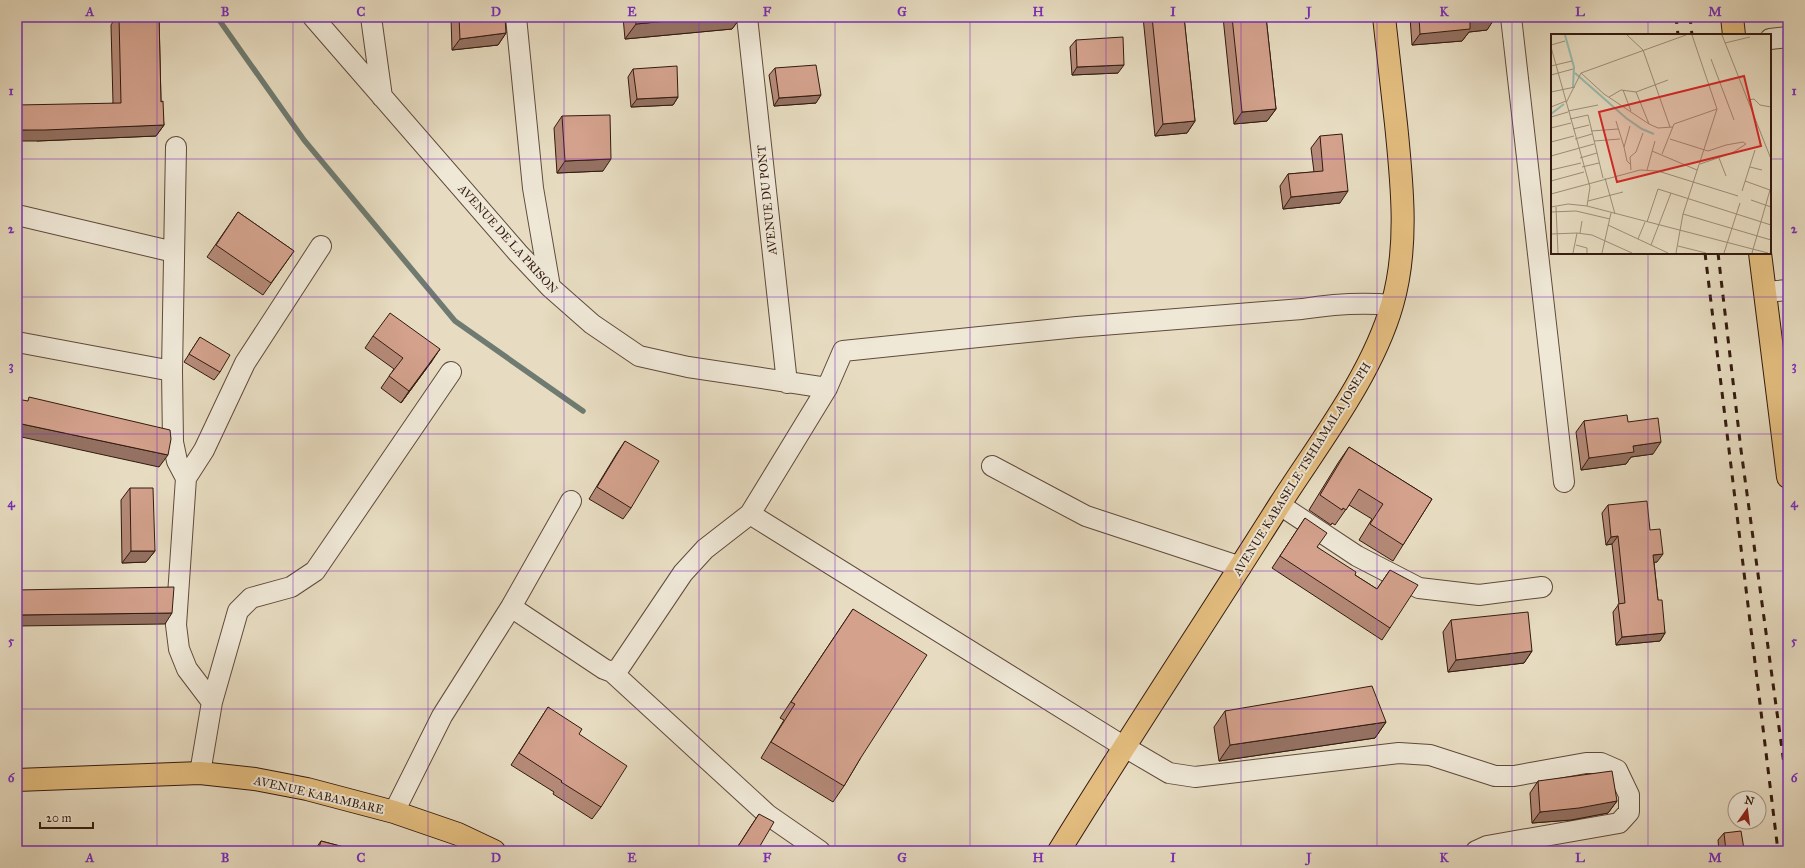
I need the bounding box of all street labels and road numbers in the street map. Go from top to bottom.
street label: AVENUE DU PONT [754,144,780,257]
street label: AVENUE DE LA PRISON [455,181,561,296]
street label: AVENUE KABASELE TSHIAMALA JOSEPH [1230,360,1375,580]
street label: AVENUE KABAMBARE [252,773,386,817]

